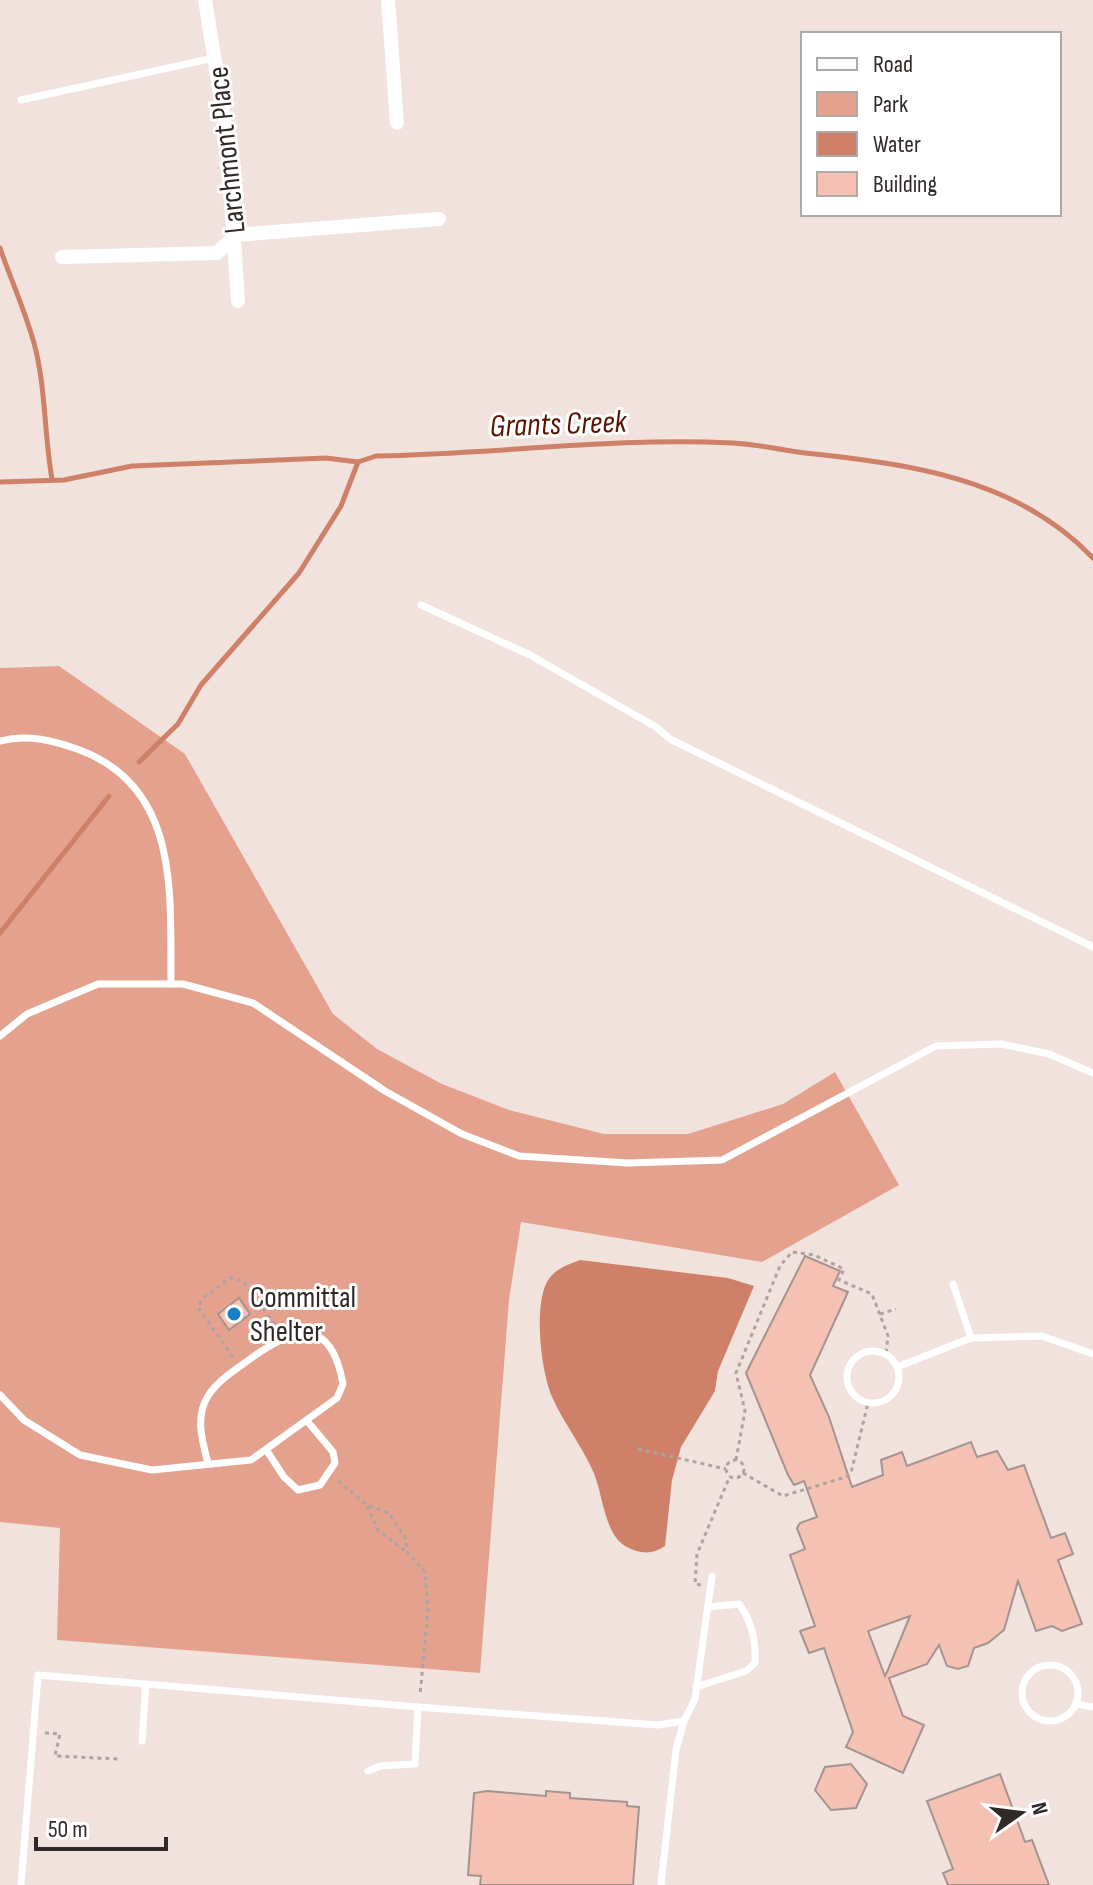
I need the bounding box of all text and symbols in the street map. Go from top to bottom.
legend [801,32,1061,216]
text: Road [873,50,913,79]
street label: Larchmont Place [200,64,254,235]
text: Park [873,90,908,119]
text: Water [873,130,921,159]
text: Building [873,170,937,199]
water label: Grants Creek [489,403,628,446]
place label: Committal Shelter [250,1280,356,1350]
marker: Committal Shelter [225,1305,243,1323]
north arrow [981,1773,1061,1853]
text: N [1024,1800,1053,1817]
scale bar [36,1801,166,1851]
text: 50 m [48,1815,88,1844]

